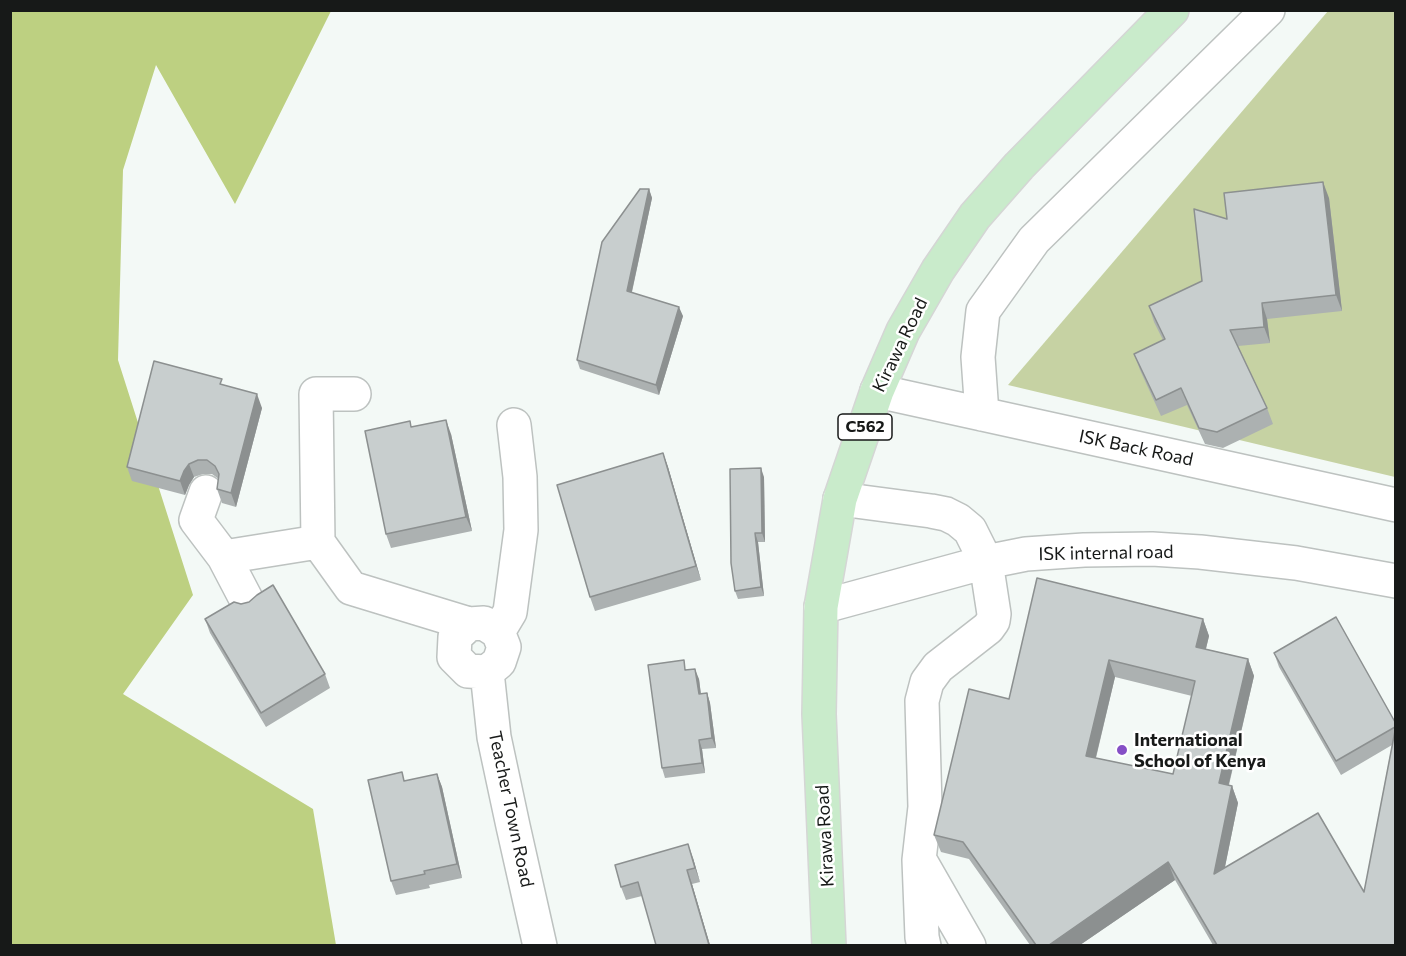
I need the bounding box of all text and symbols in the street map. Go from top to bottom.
street label: Kirawa Road [868,294,932,396]
road number: C562 [838,414,892,440]
street label: ISK Back Road [1077,425,1195,471]
street label: ISK internal road [1038,541,1174,565]
street label: Teacher Town Road [484,729,538,889]
place label: International School of Kenya [1134,729,1266,771]
marker: International School of Kenya [1115,743,1129,757]
street label: Kirawa Road [812,784,838,888]

